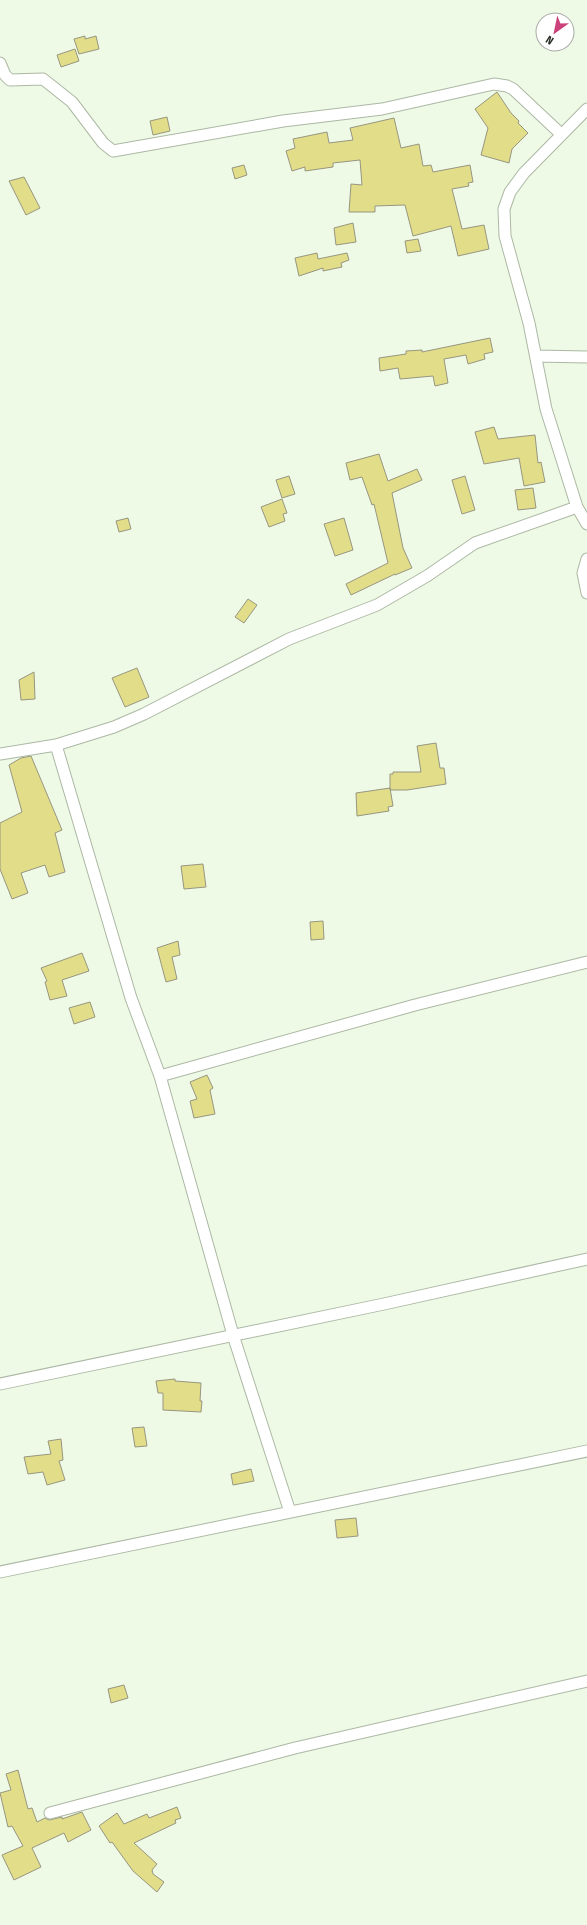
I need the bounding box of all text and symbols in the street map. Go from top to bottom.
north arrow [535,12,575,52]
text: N [544,33,556,47]

